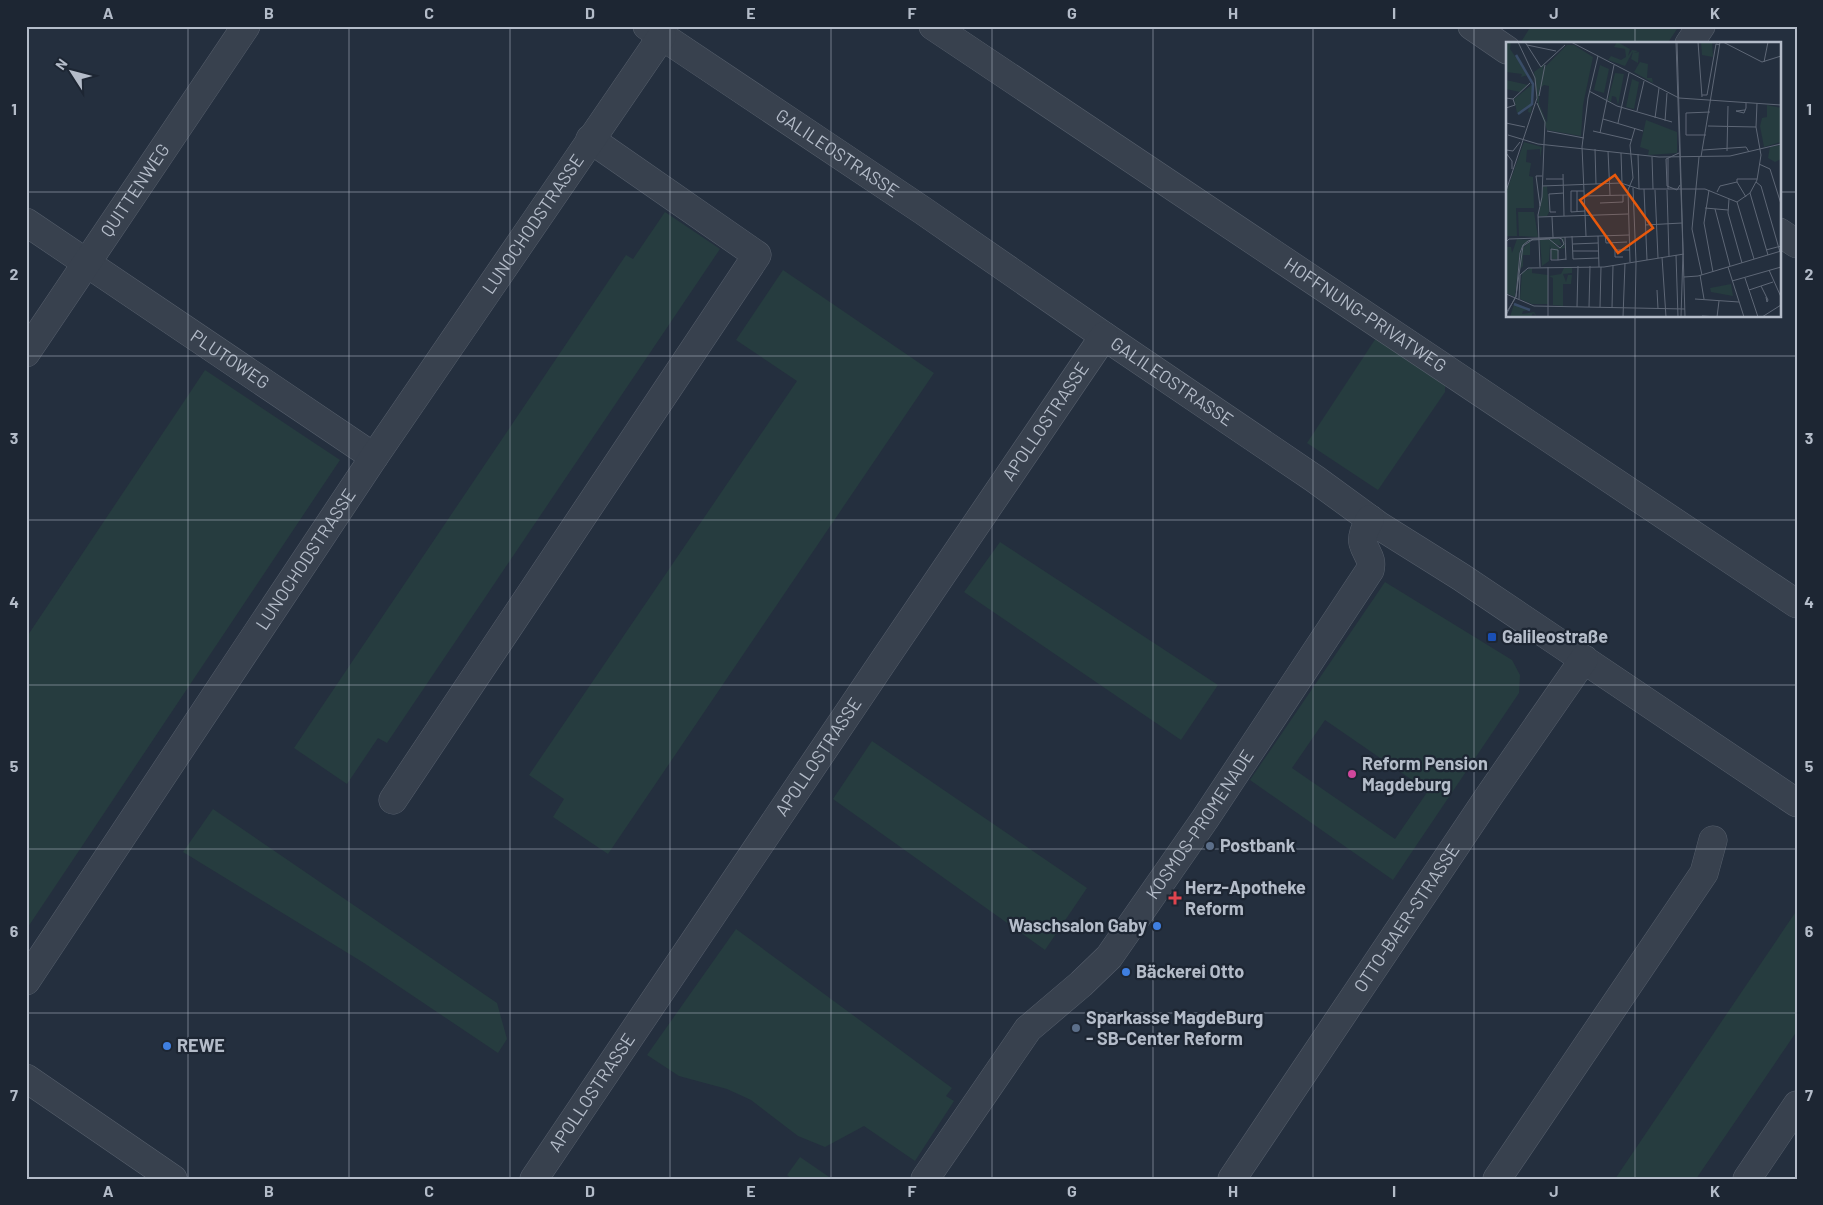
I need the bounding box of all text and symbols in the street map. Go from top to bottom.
text: A [103,3,114,22]
text: B [264,3,274,22]
text: C [424,3,434,22]
text: D [585,3,595,22]
text: E [746,3,756,22]
text: F [908,3,917,22]
text: G [1067,3,1077,22]
text: H [1228,3,1238,22]
text: I [1392,3,1396,22]
text: J [1549,3,1559,22]
text: K [1710,3,1720,22]
inset map [1506,42,1780,318]
north arrow [48,48,98,98]
text: N [51,55,71,73]
text: 1 [11,99,17,118]
text: 1 [1806,99,1812,118]
street label: GALILEOSTRASSE [772,103,904,202]
street label: QUITTENWEG [95,139,174,241]
street label: LUNOCHODSTRASSE [477,150,588,298]
street label: HOFFNUNG-PRIVATWEG [1281,252,1451,376]
text: 2 [10,264,19,283]
text: 2 [1805,264,1814,283]
street label: PLUTOWEG [187,324,274,393]
street label: GALILEOSTRASSE [1107,332,1238,430]
street label: APOLLOSTRASSE [997,358,1093,485]
text: 3 [10,428,18,447]
text: 3 [1805,428,1813,447]
street label: LUNOCHODSTRASSE [250,484,360,634]
text: 4 [9,592,19,611]
text: 4 [1804,592,1814,611]
place label: Galileostraße [1502,625,1608,647]
marker: Galileostraße [1486,631,1498,643]
street label: APOLLOSTRASSE [770,693,866,820]
street label: KOSMOS-PROMENADE [1141,745,1258,903]
place label: Reform Pension Magdeburg [1362,752,1488,795]
text: 5 [10,756,19,775]
text: 5 [1805,756,1814,775]
marker: Reform Pension Magdeburg [1346,768,1358,780]
place label: Postbank [1220,834,1296,856]
street label: OTTO-BAER-STRASSE [1349,839,1464,996]
marker: Postbank [1204,840,1216,852]
place label: Herz-Apotheke Reform [1185,876,1306,919]
marker: Herz-Apotheke Reform [1169,892,1181,904]
place label: Waschsalon Gaby [1009,914,1147,936]
marker: Waschsalon Gaby [1151,920,1163,932]
text: 6 [10,921,19,940]
text: 6 [1805,921,1814,940]
place label: Bäckerei Otto [1136,960,1244,982]
marker: Bäckerei Otto [1120,966,1132,978]
place label: Sparkasse MagdeBurg - SB-Center Reform [1086,1006,1263,1049]
marker: Sparkasse MagdeBurg - SB-Center Reform [1070,1022,1082,1034]
street label: APOLLOSTRASSE [543,1029,639,1156]
place label: REWE [177,1034,225,1056]
marker: REWE [161,1040,173,1052]
text: 7 [10,1085,18,1104]
text: 7 [1805,1085,1813,1104]
text: A [103,1181,114,1200]
text: B [264,1181,274,1200]
text: C [424,1181,434,1200]
text: D [585,1181,595,1200]
text: E [746,1181,756,1200]
text: F [908,1181,917,1200]
text: G [1067,1181,1077,1200]
text: H [1228,1181,1238,1200]
text: I [1392,1181,1396,1200]
text: J [1549,1181,1559,1200]
text: K [1710,1181,1720,1200]

